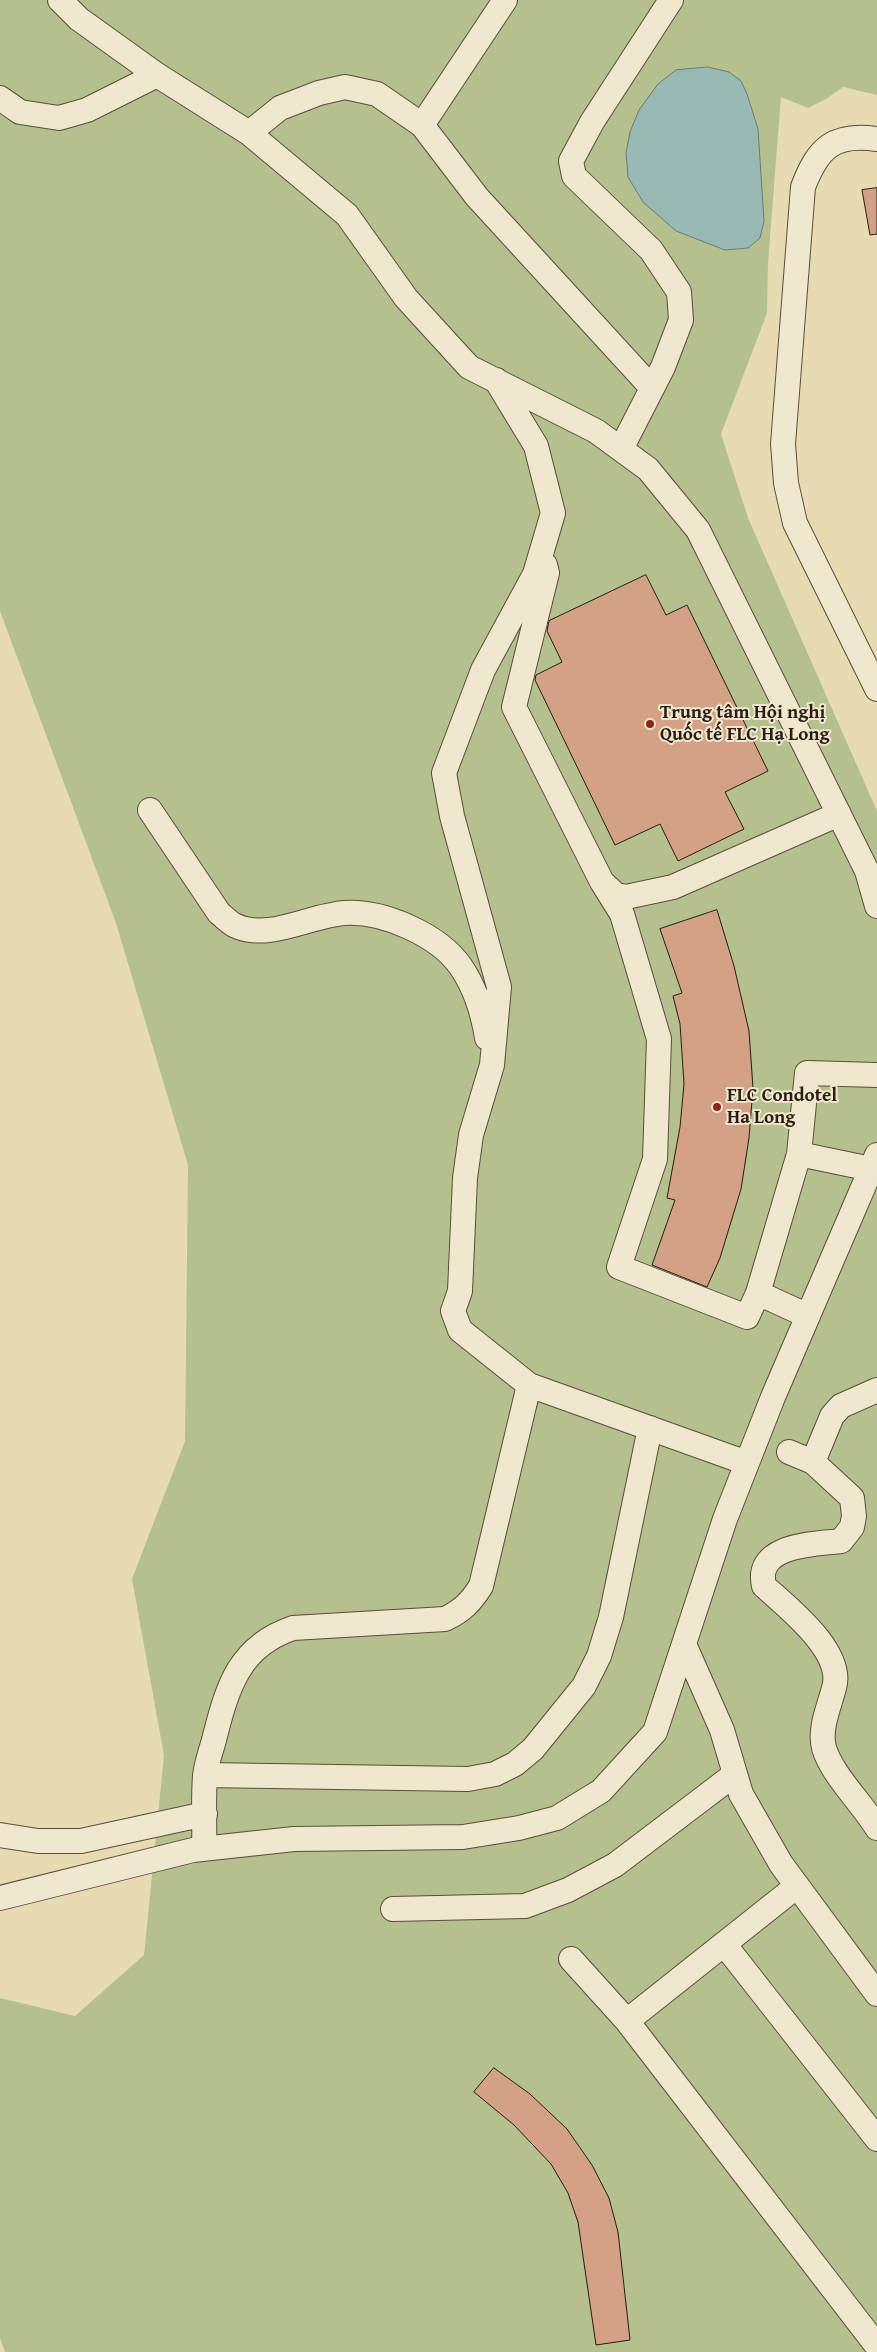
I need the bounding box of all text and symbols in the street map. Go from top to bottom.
place label: Trung tâm Hội nghị Quốc tế FLC Hạ Long [660,702,830,746]
marker: Trung tâm Hội nghị Quốc tế FLC Hạ Long [644,718,656,730]
place label: FLC Condotel Ha Long [727,1085,837,1129]
marker: FLC Condotel Ha Long [711,1101,723,1113]

